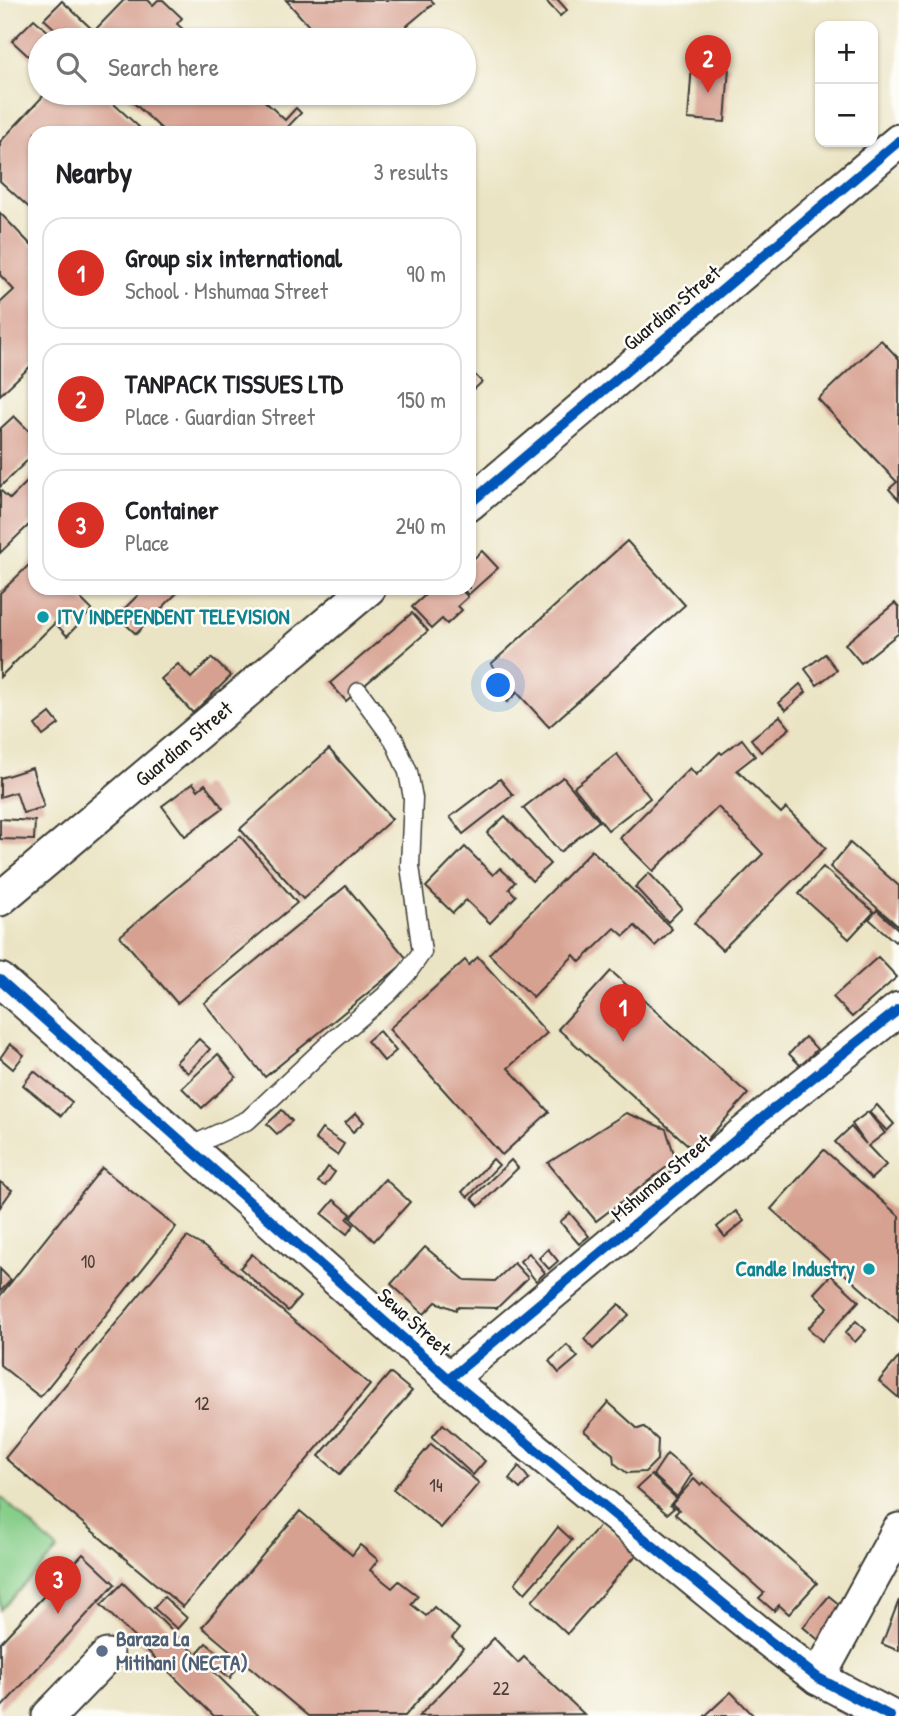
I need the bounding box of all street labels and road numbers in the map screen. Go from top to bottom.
street label: Guardian Street [617,258,727,357]
street label: Guardian Street [129,694,239,793]
street label: Mshumaa Street [605,1127,717,1228]
street label: Sewa Street [371,1281,458,1363]

